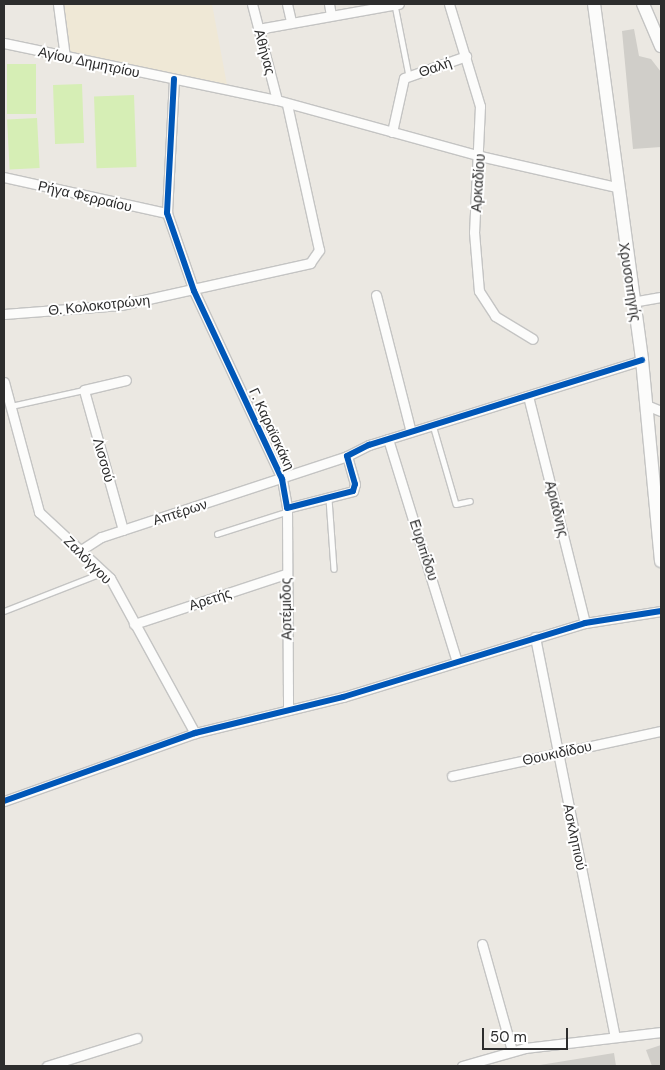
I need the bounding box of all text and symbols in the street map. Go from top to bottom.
street label: Αθήνας [251,27,279,77]
street label: Αγίου Δημητρίου [37,43,141,81]
street label: Θαλή [416,54,454,80]
street label: Αρκαδίου [468,153,488,213]
street label: Ρήγα Φερραίου [36,177,134,215]
street label: Χρυσοπηγής [615,241,645,323]
street label: Θ. Κολοκοτρώνη [47,291,151,319]
street label: Γ. Καραϊσκάκη [246,385,298,473]
street label: Λισσού [90,436,118,484]
street label: Αριάδνης [542,479,572,539]
street label: Απτέρων [151,495,209,529]
street label: Ευριπίδου [406,517,442,583]
street label: Ζαλόγγου [61,533,115,587]
street label: Αρτέμιδος [277,578,295,640]
street label: Αρετής [187,584,233,614]
street label: Θουκιδίδου [521,737,593,769]
street label: Ασκληπιού [560,802,590,872]
scale bar [485,1018,571,1050]
text: 50 m [490,1027,527,1047]

